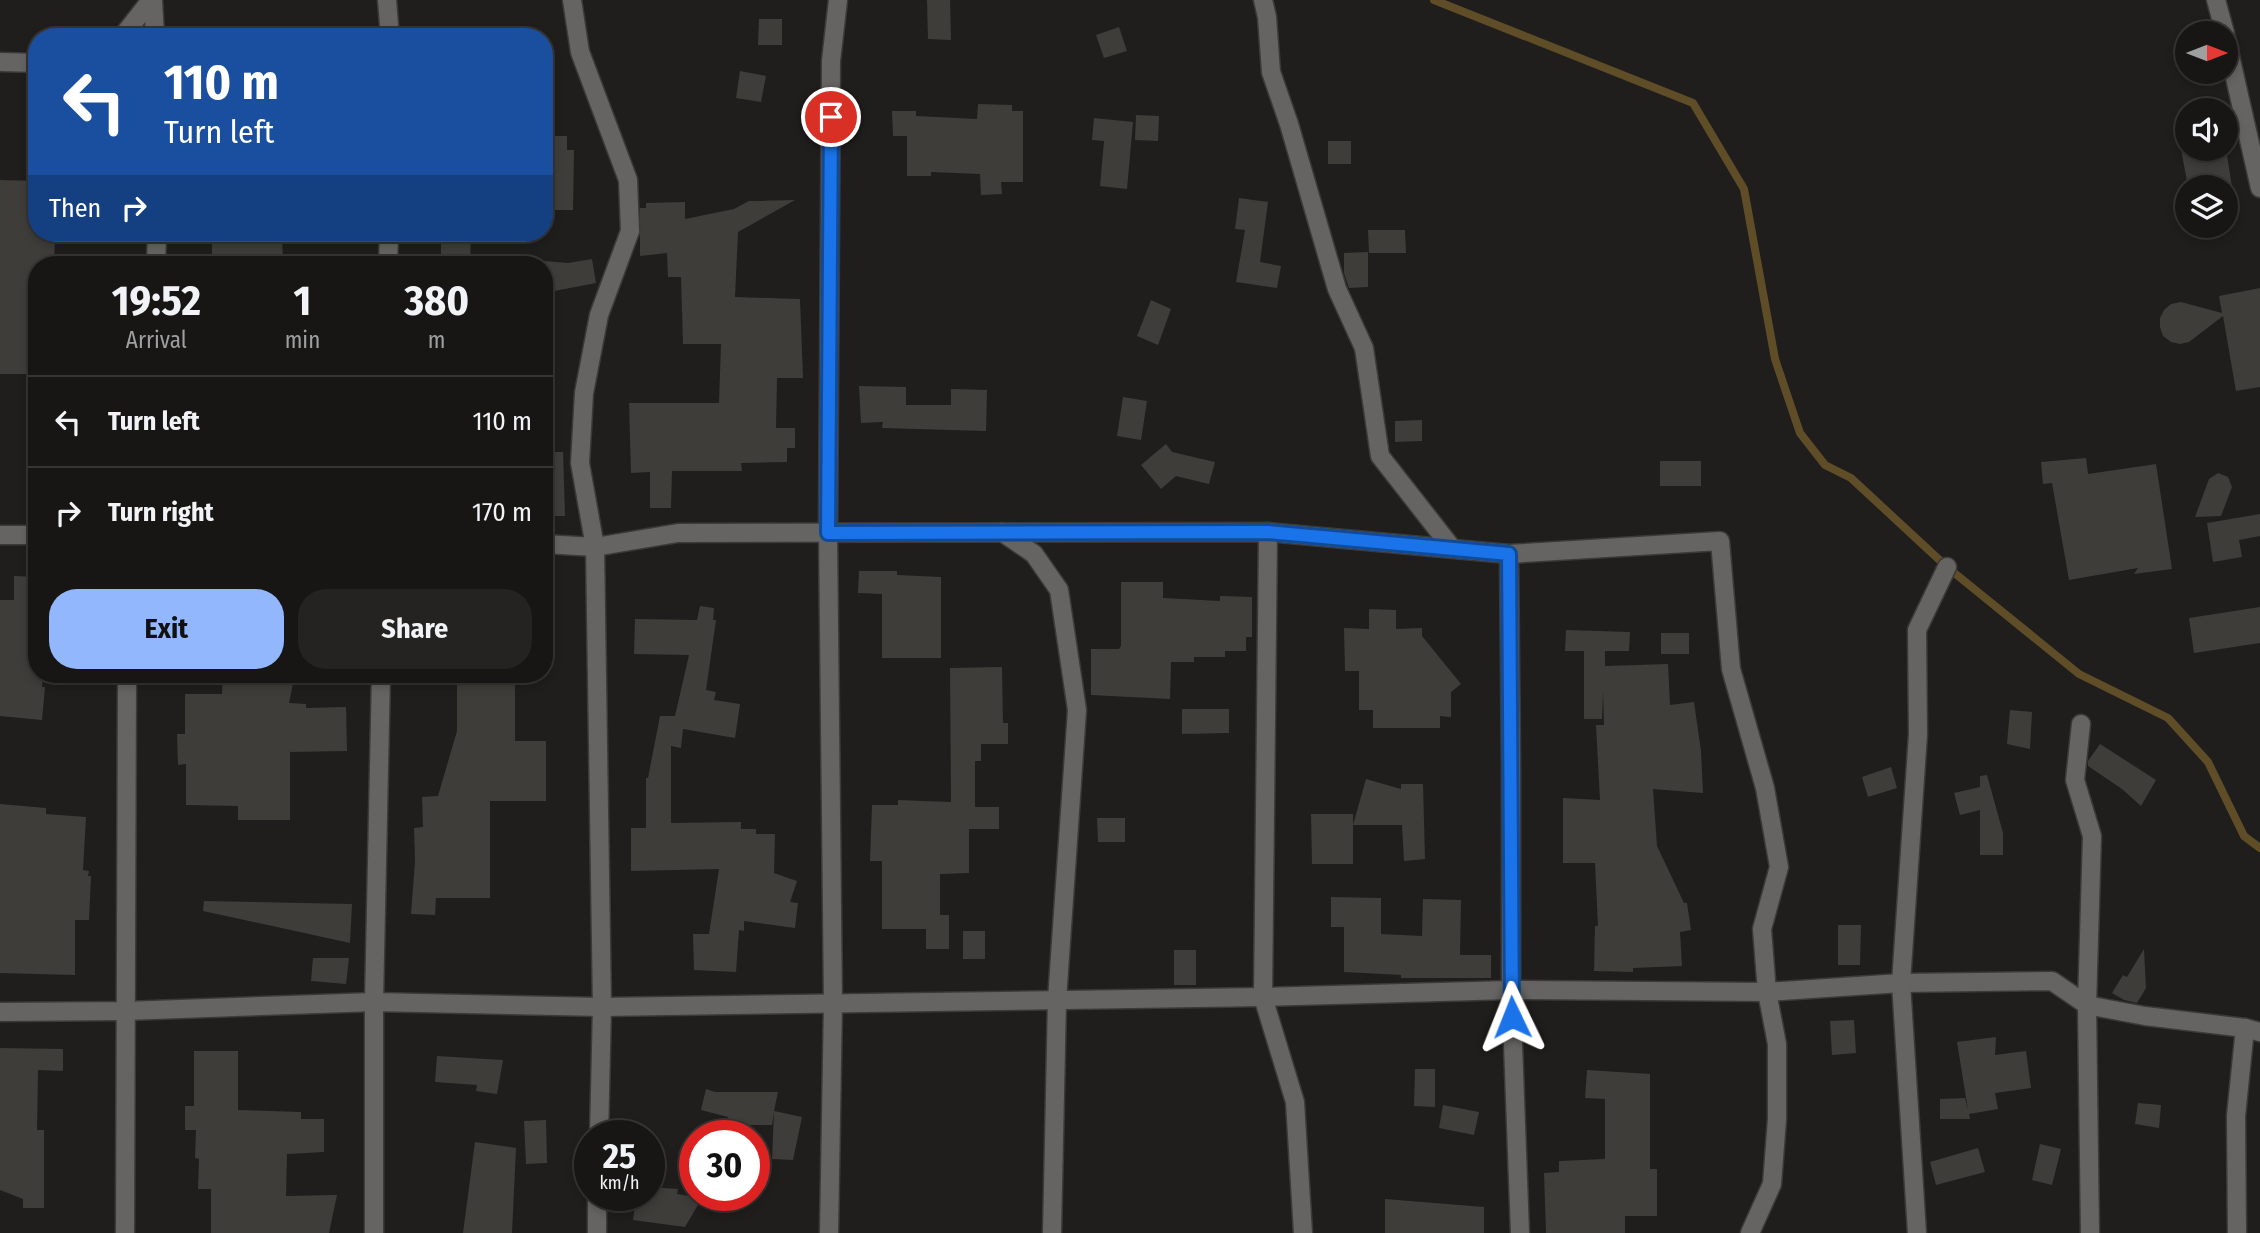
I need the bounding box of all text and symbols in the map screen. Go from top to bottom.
north arrow [2175,21,2238,84]
map controls [2175,21,2238,238]
text: 110 m [164,53,279,112]
icon: left [49,56,140,147]
pin [801,87,861,147]
icon: arrive [812,98,850,136]
button: sound [2175,98,2238,161]
text: Turn left [164,113,274,151]
button: layers [2175,175,2238,238]
icon: right [115,189,153,227]
text: Then [49,193,101,224]
text: 19:52 [112,276,201,326]
text: 1 [294,276,311,326]
text: 380 [404,276,469,326]
text: Arrival [126,326,187,354]
text: min [285,326,320,354]
text: m [428,326,445,354]
icon: left [49,403,87,441]
text: Turn left [108,406,200,437]
text: 110 m [472,406,532,437]
icon: right [49,494,87,532]
text: Turn right [108,497,214,528]
text: 170 m [472,497,532,528]
button: Exit [49,589,284,669]
button: Share [298,589,532,669]
position arrow [1475,980,1549,1054]
speed limit sign: 30 [679,1120,770,1211]
text: 25 [603,1135,636,1177]
text: km/h [599,1172,640,1194]

